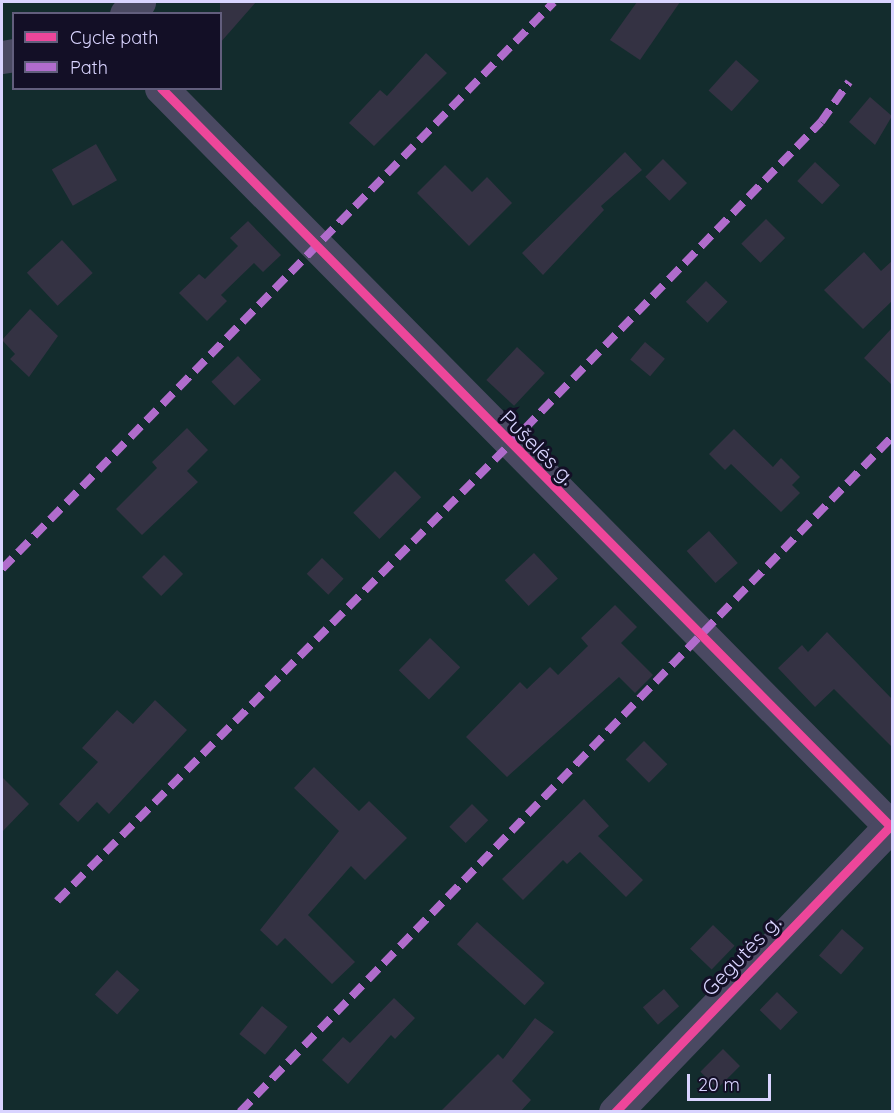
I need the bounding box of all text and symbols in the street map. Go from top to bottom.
legend [12,12,222,90]
text: Cycle path [70,26,158,49]
text: Path [70,56,108,79]
street label: Pušelės g. [495,404,581,490]
street label: Gegutės g. [696,909,786,1001]
scale bar [690,1062,774,1100]
text: 20 m [698,1073,740,1096]

